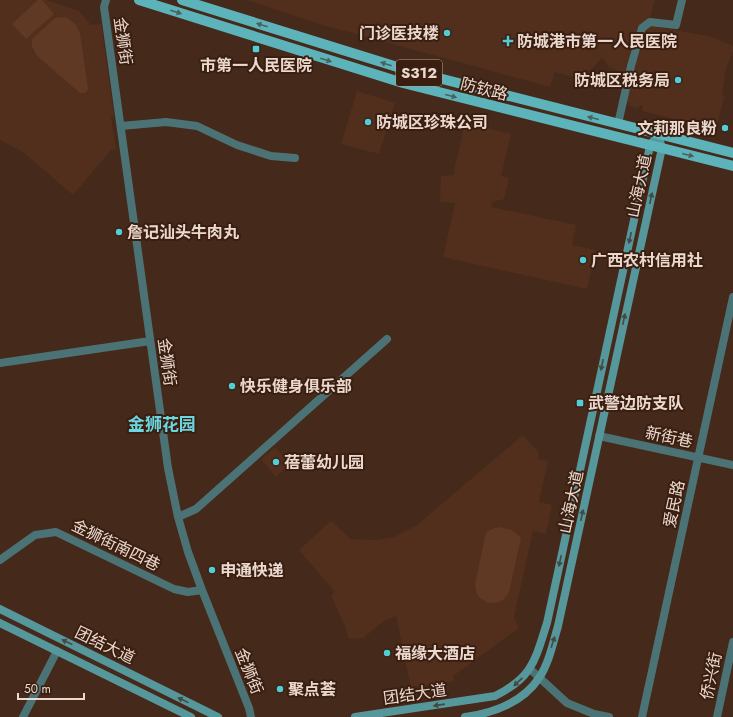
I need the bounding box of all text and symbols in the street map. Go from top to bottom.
one-way arrow [170,9,182,15]
street label: 金狮街 [108,16,138,66]
one-way arrow [256,22,268,28]
place label: 门诊医技楼 [359,22,439,45]
marker: 门诊医技楼 [442,28,452,38]
place label: 防城港市第一人民医院 [517,30,677,53]
marker: 防城港市第一人民医院 [502,35,514,47]
marker: 市第一人民医院 [251,44,261,54]
place label: 市第一人民医院 [200,54,312,77]
one-way arrow [321,57,333,63]
road number: S312 [396,60,442,86]
one-way arrow [380,61,392,67]
place label: 防城区税务局 [574,69,670,92]
street label: 防钦路 [458,72,510,106]
marker: 防城区税务局 [673,75,683,85]
one-way arrow [446,93,458,99]
place label: 防城区珍珠公司 [376,111,488,134]
one-way arrow [587,115,599,121]
marker: 防城区珍珠公司 [363,117,373,127]
place label: 文莉那良粉 [637,117,717,140]
marker: 文莉那良粉 [720,123,730,133]
street label: 山海大道 [621,152,657,220]
one-way arrow [682,152,694,158]
one-way arrow [648,191,654,204]
place label: 詹记汕头牛肉丸 [127,221,239,244]
marker: 詹记汕头牛肉丸 [114,227,124,237]
one-way arrow [626,232,632,245]
place label: 广西农村信用社 [591,249,703,272]
marker: 广西农村信用社 [578,255,588,265]
one-way arrow [622,313,628,326]
street label: 金狮街 [152,337,182,387]
one-way arrow [599,359,605,372]
place label: 快乐健身俱乐部 [240,375,352,398]
marker: 快乐健身俱乐部 [227,381,237,391]
place label: 武警边防支队 [588,392,684,415]
marker: 武警边防支队 [575,398,585,408]
district label: 金狮花园 [128,412,196,436]
street label: 新街巷 [643,421,695,453]
place label: 蓓蕾幼儿园 [284,451,364,474]
marker: 蓓蕾幼儿园 [271,457,281,467]
street label: 山海大道 [553,468,589,536]
street label: 爱民路 [658,478,690,530]
one-way arrow [580,509,586,521]
street label: 金狮街南四巷 [68,514,164,576]
one-way arrow [557,555,563,567]
place label: 申通快递 [220,559,284,582]
marker: 申通快递 [207,565,217,575]
street label: 团结大道 [71,621,139,669]
one-way arrow [550,635,556,647]
one-way arrow [61,639,72,645]
place label: 福缘大酒店 [395,642,475,665]
street label: 金狮街 [229,644,269,698]
marker: 福缘大酒店 [382,648,392,658]
street label: 侨兴街 [695,650,727,702]
scale bar [18,675,84,701]
one-way arrow [513,677,523,687]
place label: 聚点荟 [288,678,336,701]
street label: 团结大道 [382,678,448,710]
text: 50 m [24,680,51,698]
marker: 聚点荟 [275,684,285,694]
one-way arrow [178,697,189,703]
one-way arrow [433,702,446,708]

